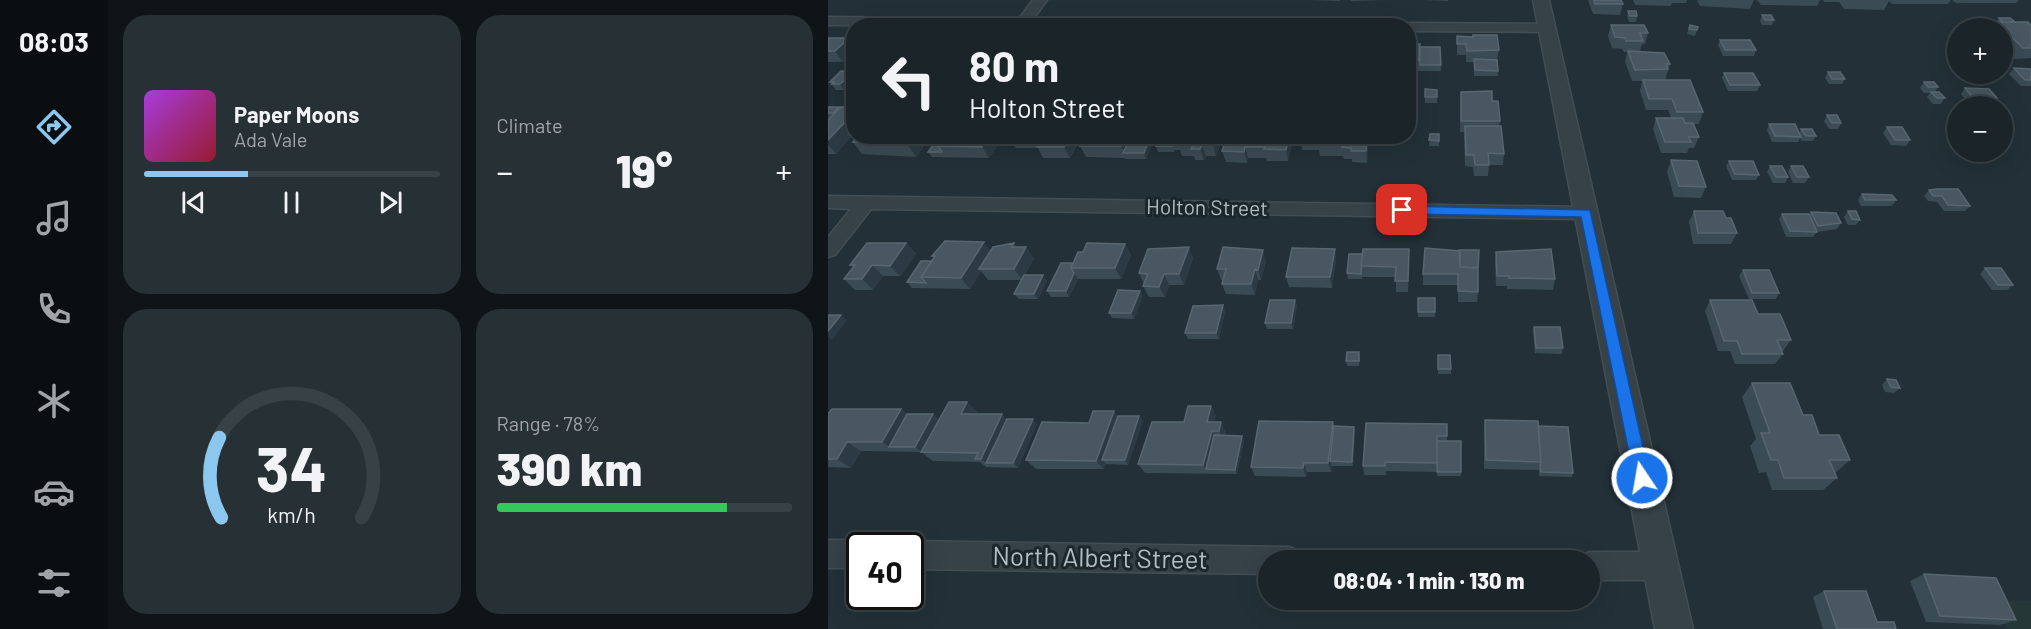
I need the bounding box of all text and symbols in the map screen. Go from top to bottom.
map controls [1947,18,2013,162]
button: + [1947,18,2013,84]
text: 08:03 [19,25,89,57]
text: 80 m [969,40,1059,90]
icon: left [870,42,948,120]
text: Holton Street [969,91,1125,123]
button: − [1947,96,2013,162]
text: Paper Moons [234,101,359,127]
icon: directions [33,106,75,148]
text: Climate [497,113,563,137]
text: Ada Vale [234,127,307,151]
text: 19° [616,143,673,197]
text: − [497,151,513,191]
text: + [776,151,792,191]
pin [1376,184,1427,235]
icon: previous [177,186,210,219]
icon: pause [275,186,308,219]
icon: next [374,186,407,219]
street label: Holton Street [1146,193,1268,220]
icon: arrive [1385,193,1418,226]
icon: music [33,197,75,239]
icon: phone [33,288,75,330]
icon: climate [33,380,75,422]
text: Range · 78% [497,411,600,435]
text: 34 [256,430,327,504]
text: 390 km [497,441,642,495]
position arrow [1610,446,1674,510]
icon: car [33,471,75,513]
text: km/h [267,503,316,528]
speed limit sign: 40 [846,532,924,610]
street label: North Albert Street [992,539,1208,574]
icon: filters [33,562,75,604]
text: 08:04 · 1 min · 130 m [1333,567,1525,593]

